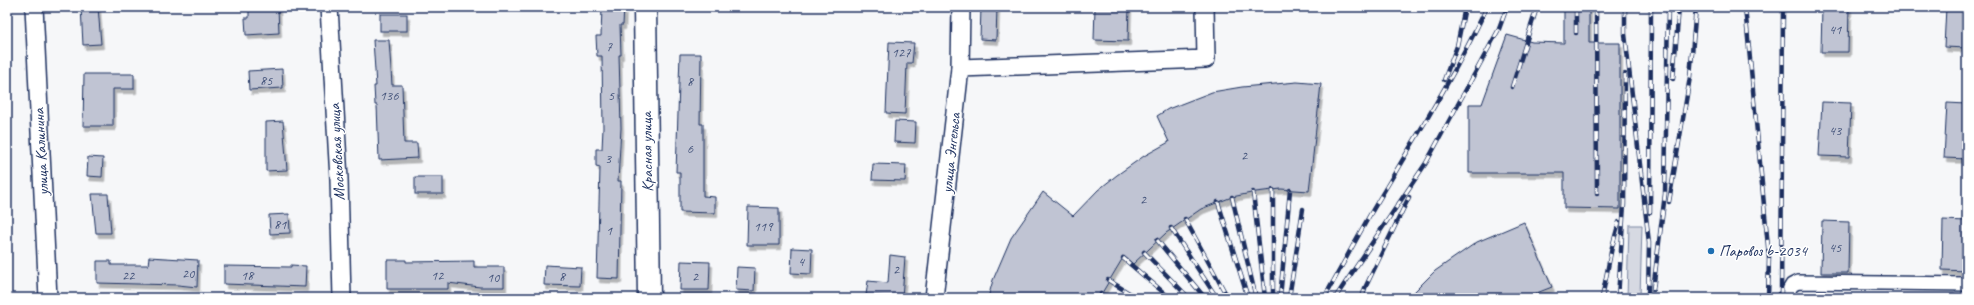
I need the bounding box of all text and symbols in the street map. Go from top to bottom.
house number: 41 [1829,21,1842,38]
house number: 7 [606,38,613,55]
house number: 127 [892,44,911,61]
house number: 85 [260,72,273,89]
house number: 8 [687,73,695,90]
house number: 136 [380,87,399,104]
house number: 5 [608,87,615,104]
street label: Московская улица [324,102,350,201]
street label: улица Калинина [29,107,53,197]
street label: Красная улица [636,110,658,192]
street label: улица Энгельса [937,110,965,195]
house number: 43 [1829,122,1843,139]
house number: 6 [687,140,694,157]
house number: 2 [1241,147,1249,164]
house number: 3 [605,150,613,167]
house number: 2 [1140,191,1148,208]
house number: 81 [274,216,287,233]
house number: 119 [754,218,774,235]
house number: 1 [606,222,613,239]
house number: 45 [1829,239,1842,256]
place label: Паровоз b-2034 [1719,241,1809,261]
marker: Паровоз b-2034 [1706,246,1716,256]
house number: 4 [798,253,806,270]
house number: 2 [893,261,901,278]
house number: 20 [182,265,196,282]
house number: 22 [122,267,136,284]
house number: 18 [241,267,255,284]
house number: 12 [431,267,445,284]
house number: 8 [559,268,567,285]
house number: 2 [692,268,700,285]
house number: 10 [487,269,501,286]

